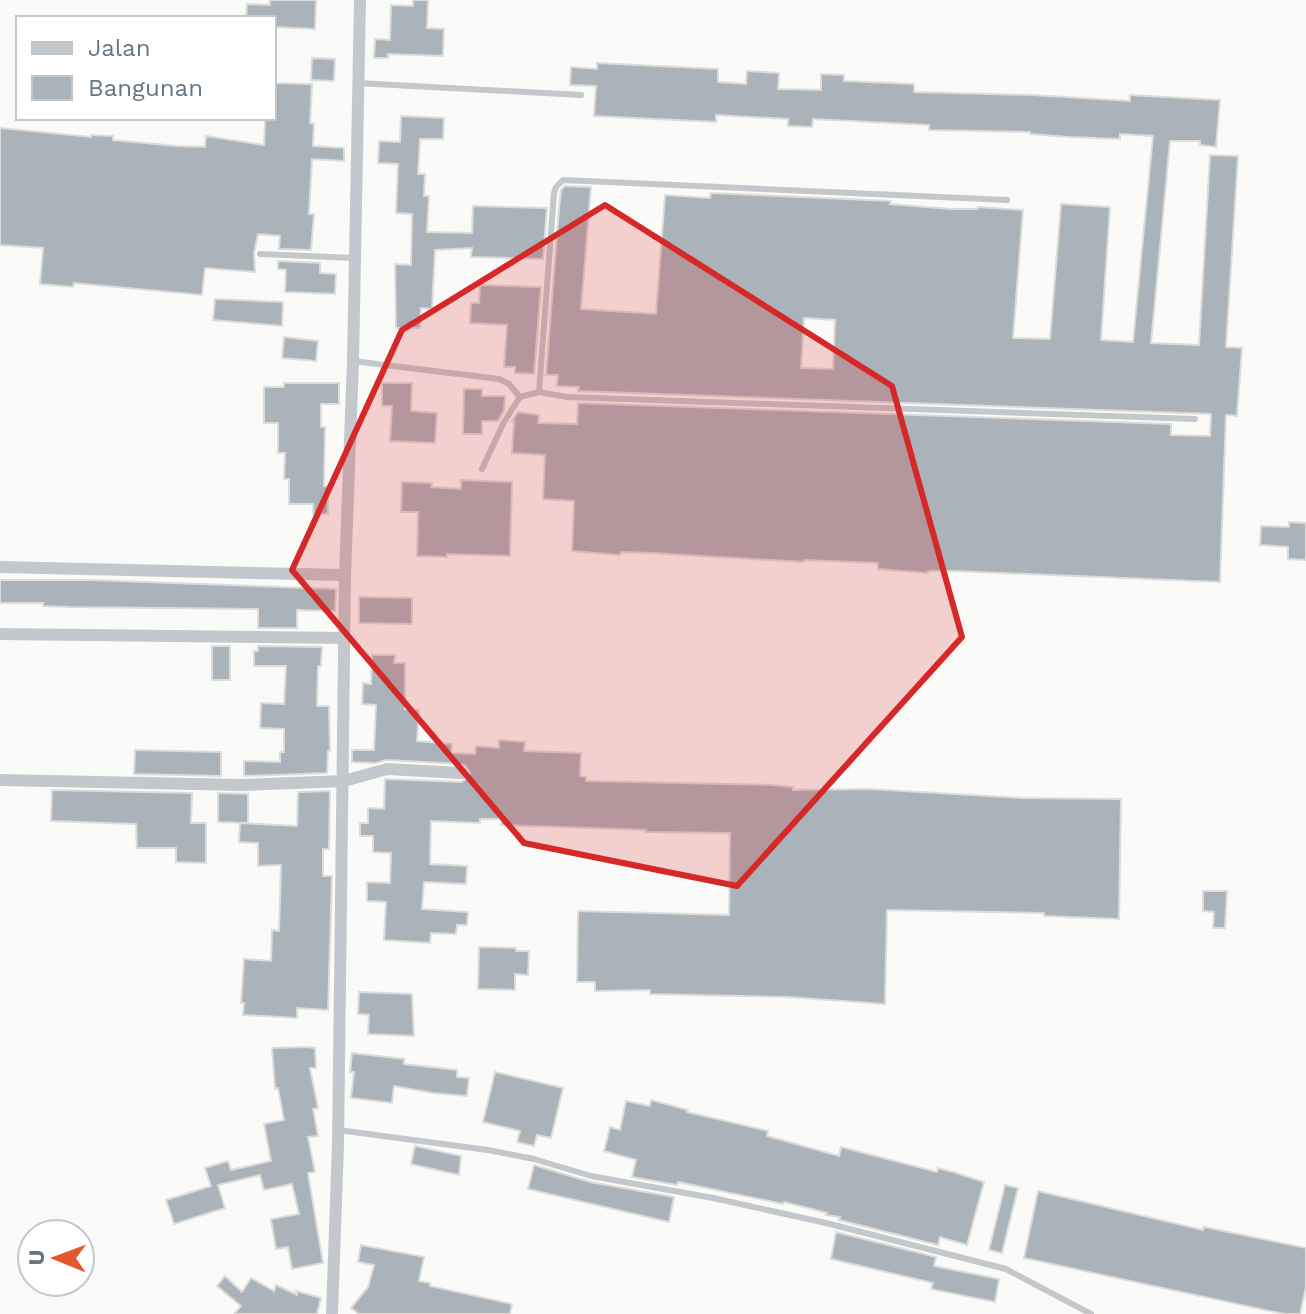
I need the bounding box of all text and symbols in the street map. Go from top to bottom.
legend [16,16,276,120]
text: Jalan [88,34,151,62]
text: Bangunan [88,74,203,102]
north arrow [16,1218,96,1298]
text: U [24,1250,49,1266]

